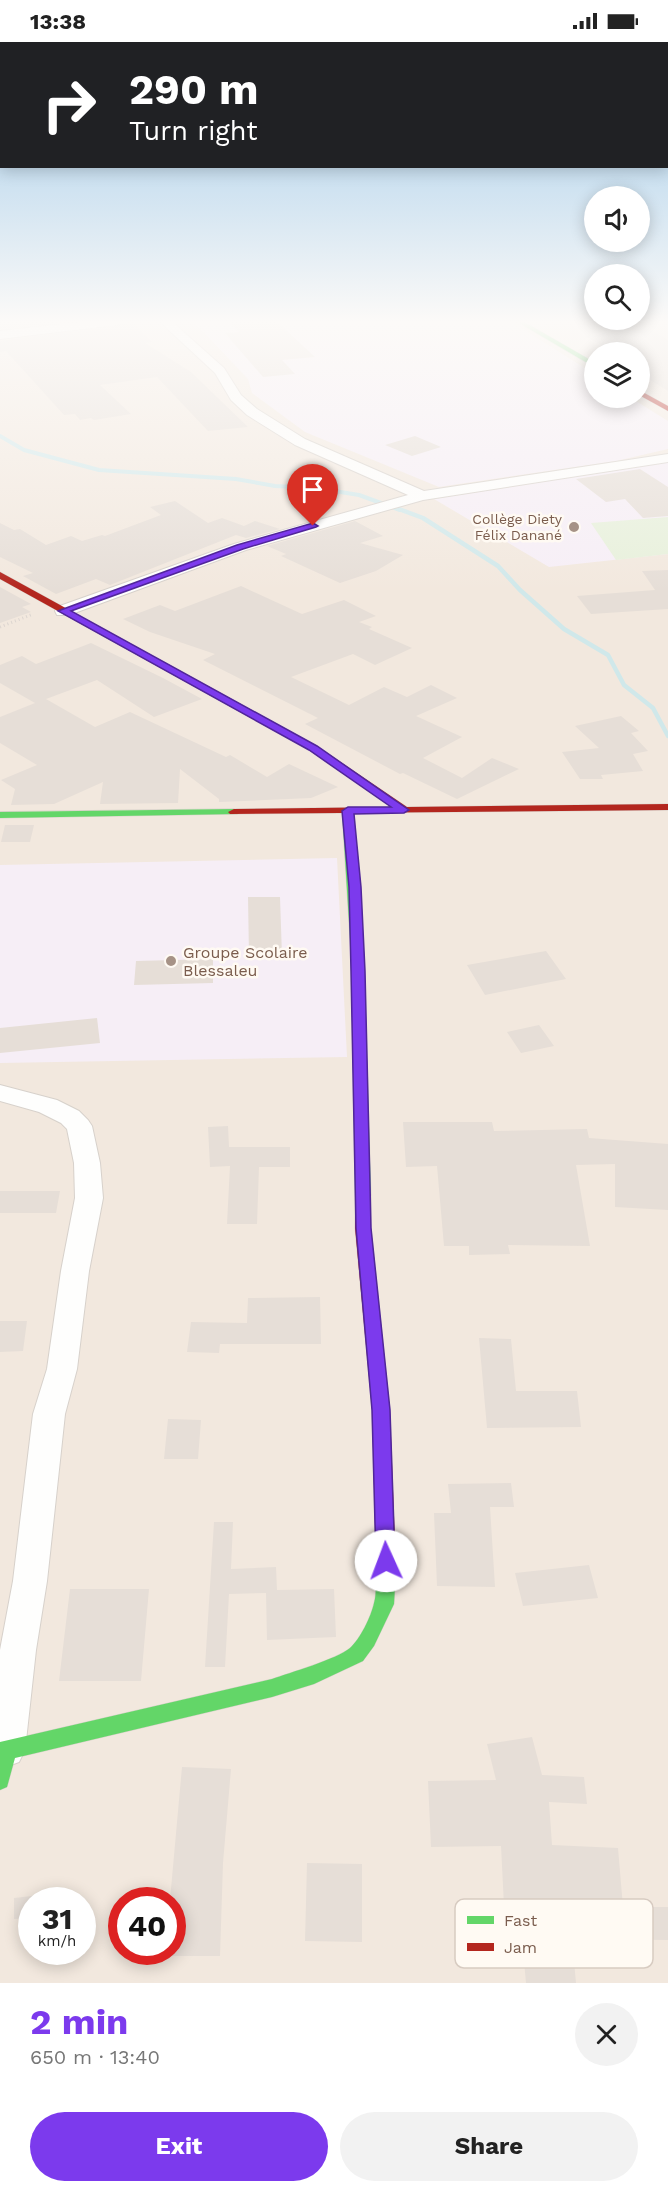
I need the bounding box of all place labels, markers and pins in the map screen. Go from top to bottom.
pin [287,464,338,526]
place label: Collège Diety Félix Danané [472,511,563,543]
marker: Collège Diety Félix Danané [567,520,581,534]
place label: Groupe Scolaire Blessaleu [183,943,308,980]
marker: Groupe Scolaire Blessaleu [164,954,178,968]

